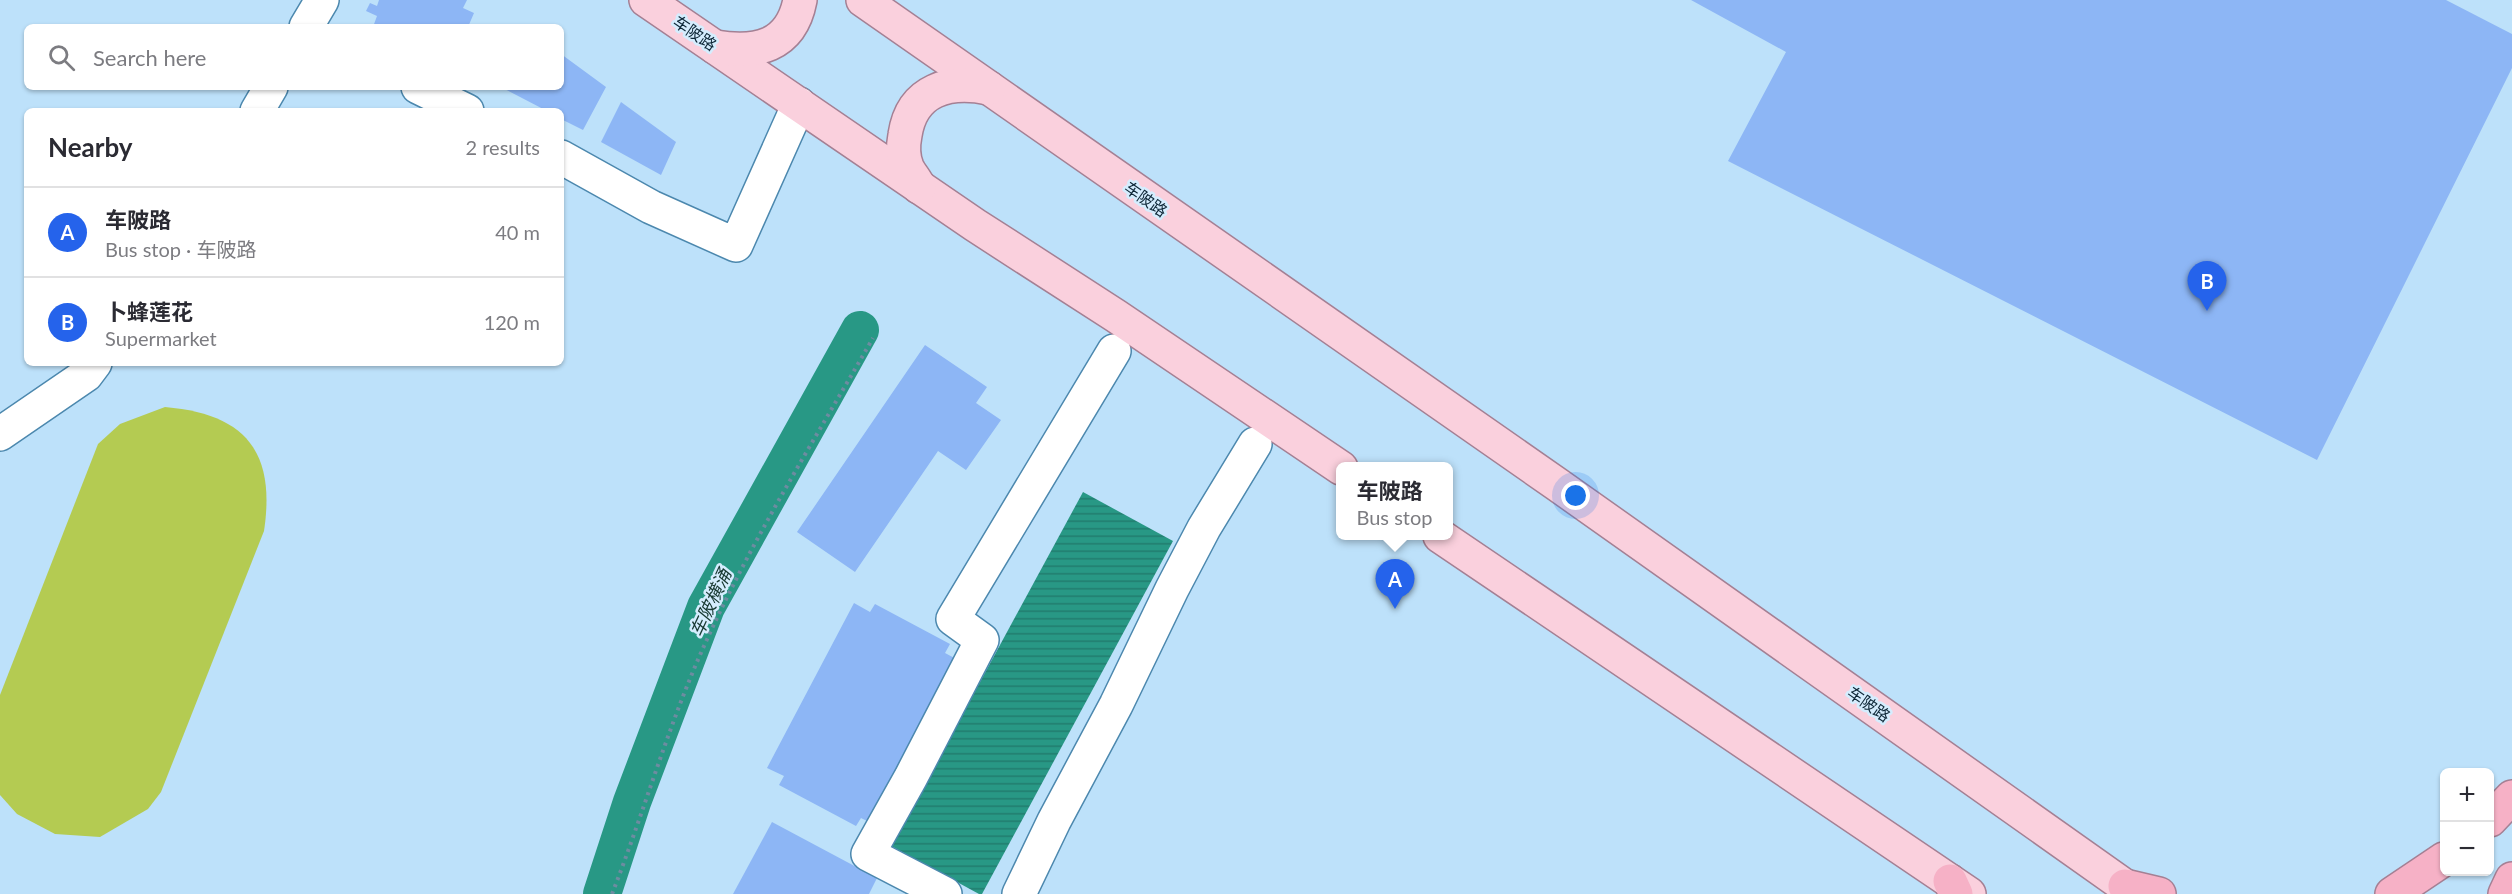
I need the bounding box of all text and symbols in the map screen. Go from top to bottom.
street label: 车陂路 [670,11,720,54]
search box [24,24,564,90]
icon: search [45,41,78,74]
text: Search here [93,44,206,71]
text: Nearby [48,131,133,163]
text: 2 results [465,135,540,159]
street label: 车陂路 [1121,177,1171,220]
text: 车陂路 [105,206,171,233]
text: A [61,220,74,244]
text: 40 m [495,220,540,244]
text: Bus stop · 车陂路 [105,237,256,261]
pin: B [2188,262,2226,311]
text: 卜蜂莲花 [105,298,193,325]
text: B [61,310,74,334]
text: 120 m [484,310,540,334]
text: Supermarket [105,326,217,350]
popup [1336,462,1453,540]
text: 车陂路 [1357,477,1423,504]
your location [1561,481,1590,510]
text: Bus stop [1357,505,1432,529]
pin: A [1376,560,1414,609]
water label: 车陂横涌 [685,563,736,640]
street label: 车陂路 [1844,682,1894,725]
map controls [2440,768,2494,876]
button: + [2440,768,2494,822]
button: − [2440,822,2494,876]

